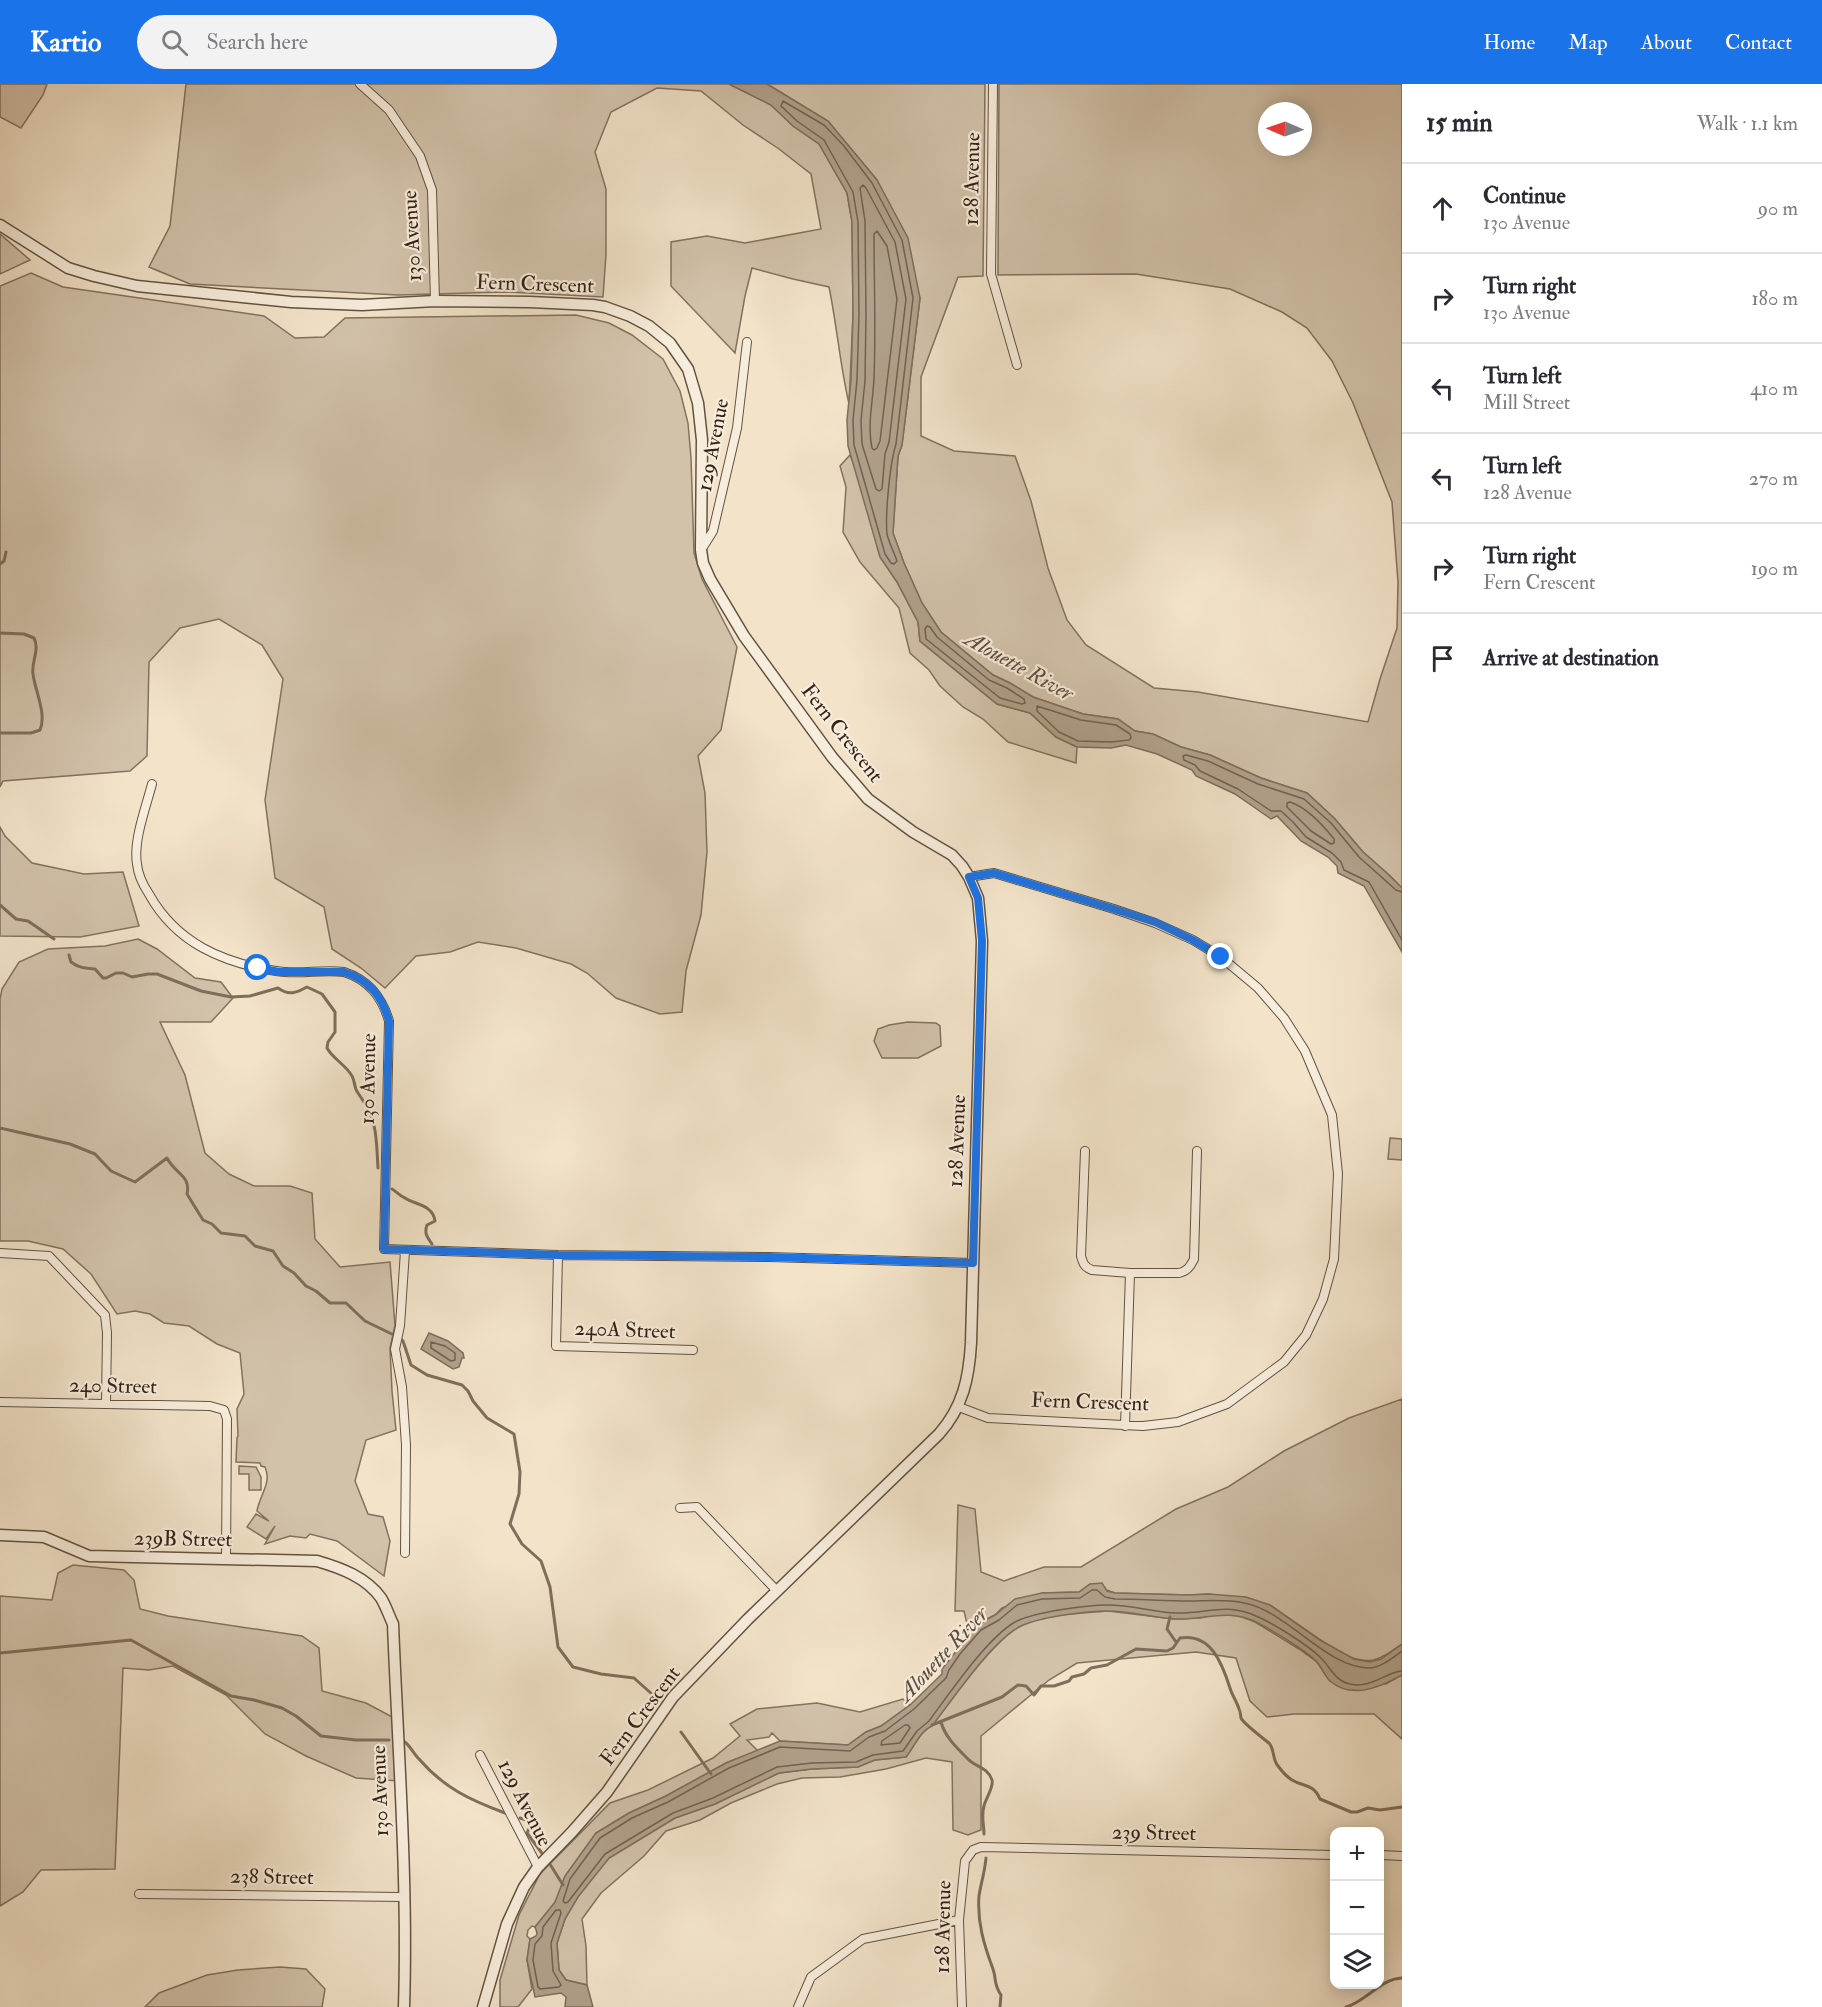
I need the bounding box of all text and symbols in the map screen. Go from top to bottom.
search box [137,15,557,69]
text: Kartio [30,25,101,60]
icon: search [158,26,191,59]
text: Search here [206,28,308,56]
text: Home [1483,29,1535,56]
text: Map [1568,29,1608,56]
text: About [1641,29,1692,56]
text: Contact [1725,29,1792,56]
north arrow [1258,102,1312,156]
text: 15 min [1426,107,1493,139]
text: Walk · 1.1 km [1697,111,1798,136]
street label: 128 Avenue [958,132,986,226]
text: Continue [1483,182,1566,210]
street label: 130 Avenue [396,189,428,282]
icon: ahead [1426,192,1459,225]
text: 90 m [1758,196,1798,221]
text: 130 Avenue [1483,210,1570,235]
street label: Fern Crescent [475,268,595,300]
text: Turn right [1483,272,1576,300]
icon: right [1426,282,1459,315]
text: 180 m [1751,286,1798,311]
text: 130 Avenue [1483,300,1570,325]
text: Turn left [1483,362,1562,390]
icon: left [1426,372,1459,405]
text: 410 m [1750,376,1798,401]
text: Mill Street [1483,390,1570,415]
street label: 129 Avenue [691,396,735,494]
text: Turn left [1483,452,1562,480]
icon: left [1426,462,1459,495]
text: 270 m [1749,466,1798,491]
text: 128 Avenue [1483,480,1572,505]
text: Turn right [1483,542,1576,570]
icon: right [1426,552,1459,585]
text: 190 m [1751,556,1798,581]
text: Fern Crescent [1483,570,1596,595]
water label: Alouette River [958,624,1080,708]
icon: arrive [1426,642,1459,675]
text: Arrive at destination [1483,644,1659,672]
street label: Fern Crescent [795,678,889,788]
route end [1207,943,1233,969]
route start [244,954,270,980]
street label: 130 Avenue [354,1033,382,1125]
street label: 128 Avenue [942,1094,972,1188]
street label: 240A Street [574,1315,676,1345]
street label: 240 Street [69,1372,157,1400]
street label: Fern Crescent [1030,1386,1150,1418]
street label: 239B Street [134,1525,233,1553]
water label: Alouette River [890,1599,995,1709]
street label: Fern Crescent [594,1661,686,1771]
street label: 130 Avenue [365,1745,395,1837]
street label: 129 Avenue [492,1755,558,1851]
street label: 239 Street [1112,1819,1197,1847]
map controls [1330,1827,1384,1989]
button: + [1330,1827,1384,1881]
street label: 238 Street [230,1863,314,1891]
street label: 128 Avenue [929,1880,957,1974]
button: − [1330,1881,1384,1935]
button: layers [1330,1935,1384,1989]

